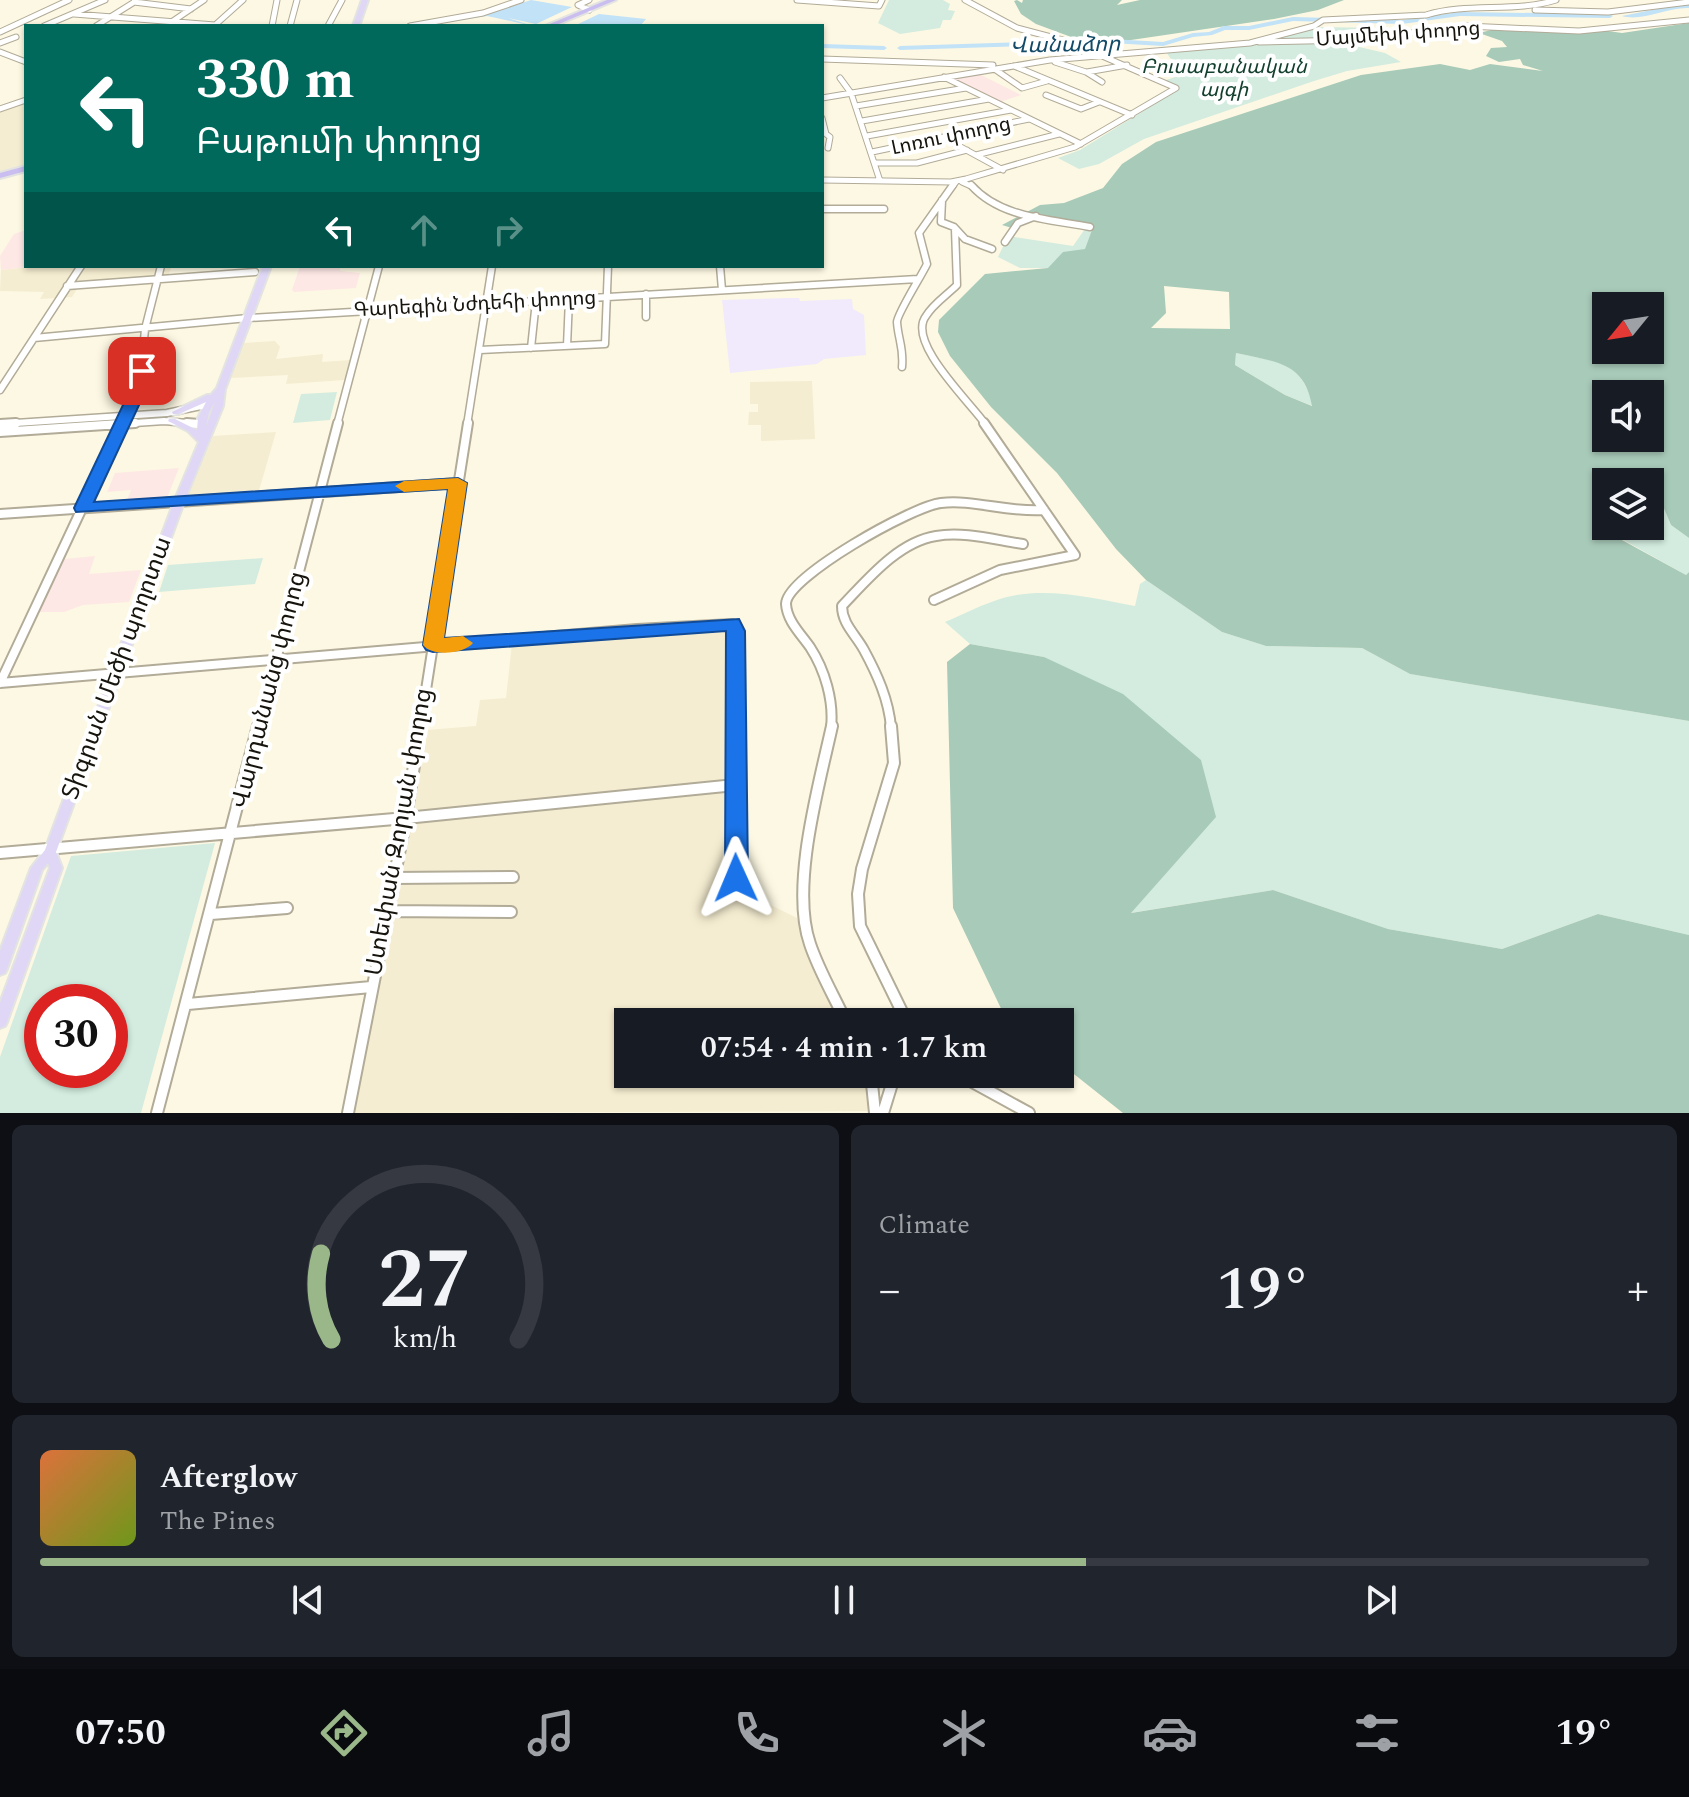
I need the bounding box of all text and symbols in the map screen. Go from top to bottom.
street label: Մայմեխի փողոց [1315,13,1481,55]
water label: Վանաձոր [1010,28,1121,62]
text: 330 m [196,38,355,123]
park label: Բուսաբանական այգի [1141,52,1308,105]
icon: left [64,56,168,160]
street label: Լոռու փողոց [888,109,1014,163]
text: Բաթումի փողոց [196,115,482,170]
icon: left [318,208,362,252]
icon: ahead [402,208,446,252]
icon: right [486,208,530,252]
street label: Գարեգին Նժդեհի փողոց [353,283,597,325]
north arrow [1592,292,1664,364]
map controls [1592,292,1664,540]
pin [108,337,176,405]
icon: arrive [120,349,164,393]
button: sound [1592,380,1664,452]
button: layers [1592,468,1664,540]
street label: Տիգրան Մեծի պողոտա [53,532,181,804]
street label: Վարդանանց փողոց [222,568,316,812]
street label: Ստեփան Զորյան փողոց [356,685,442,979]
position arrow [694,836,778,920]
speed limit sign: 30 [24,984,128,1088]
text: 07:54 · 4 min · 1.7 km [701,1025,987,1071]
text: Climate [879,1205,970,1245]
text: 27 [379,1218,472,1345]
text: 19° [1217,1244,1311,1336]
text: − [879,1257,901,1324]
text: + [1627,1257,1649,1324]
text: km/h [393,1317,457,1360]
text: Afterglow [160,1455,297,1501]
text: The Pines [160,1501,275,1541]
icon: previous [286,1578,330,1622]
icon: pause [822,1578,866,1622]
icon: next [1359,1578,1403,1622]
icon: directions [316,1705,372,1761]
icon: music [523,1705,579,1761]
icon: phone [729,1705,785,1761]
icon: climate [936,1705,992,1761]
icon: car [1142,1705,1198,1761]
icon: filters [1349,1705,1405,1761]
text: 07:50 [75,1706,166,1761]
text: 19° [1555,1706,1614,1761]

